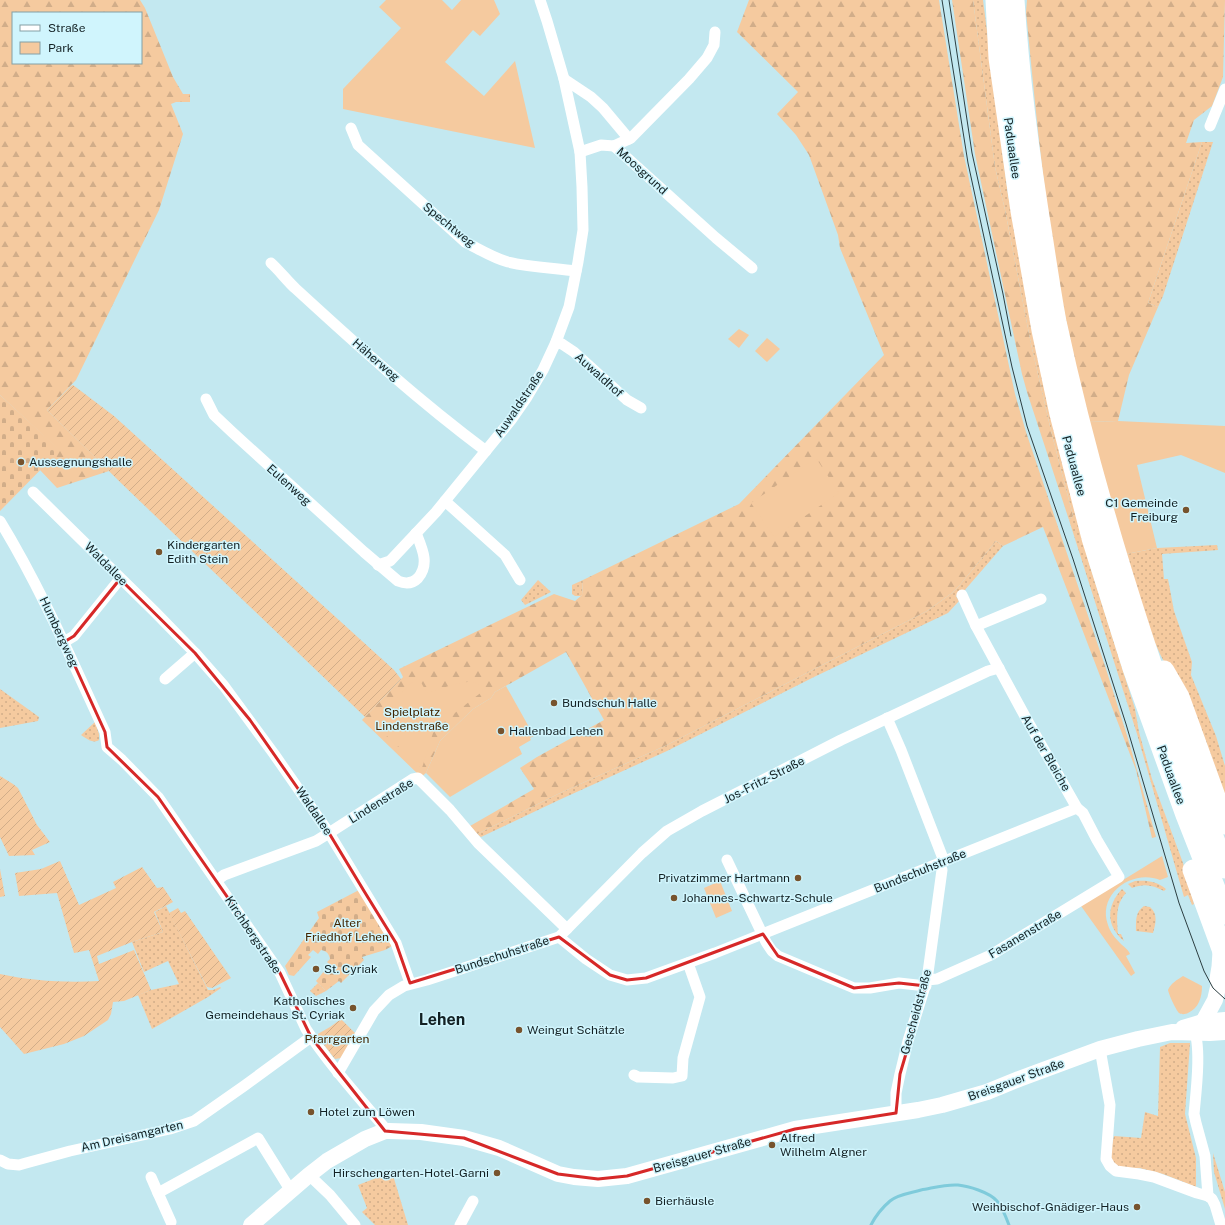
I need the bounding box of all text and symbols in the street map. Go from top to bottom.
legend [12,12,142,64]
text: Straße [48,21,86,35]
text: Park [48,41,74,55]
street label: Paduaallee [1001,116,1023,180]
street label: Moosgrund [614,145,670,197]
street label: Spechtweg [420,200,478,250]
street label: Häherweg [350,336,402,384]
street label: Auwaldhof [572,350,626,400]
street label: Auwaldstraße [492,368,547,440]
street label: Paduaallee [1059,434,1089,498]
place label: Aussegnungshalle [29,455,132,469]
marker: Aussegnungshalle [16,457,26,467]
street label: Eulenweg [264,461,314,509]
place label: C1 Gemeinde Freiburg [1105,496,1178,524]
marker: C1 Gemeinde Freiburg [1181,505,1191,515]
place label: Kindergarten Edith Stein [167,538,240,566]
street label: Waldallee [82,540,131,589]
marker: Kindergarten Edith Stein [154,547,164,557]
street label: Humbergweg [37,595,81,669]
place label: Bundschuh Halle [562,696,657,710]
marker: Bundschuh Halle [549,698,559,708]
park label: Spielplatz Lindenstraße [375,705,449,733]
street label: Auf der Bleiche [1018,712,1074,794]
place label: Hallenbad Lehen [509,724,603,738]
marker: Hallenbad Lehen [496,726,506,736]
street label: Paduaallee [1154,744,1188,807]
street label: Jos-Fritz-Straße [721,753,807,806]
street label: Lindenstraße [346,776,416,826]
street label: Waldallee [293,784,335,838]
street label: Bundschuhstraße [872,846,968,896]
place label: Privatzimmer Hartmann [658,871,790,885]
marker: Privatzimmer Hartmann [793,873,803,883]
place label: Johannes-Schwartz-Schule [682,891,833,905]
marker: Johannes-Schwartz-Schule [669,893,679,903]
street label: Kirchbergstraße [222,894,284,977]
street label: Fasanenstraße [986,907,1064,961]
park label: Alter Friedhof Lehen [305,916,389,944]
street label: Bundschuhstraße [453,933,551,977]
place label: St. Cyriak [324,962,378,976]
marker: St. Cyriak [311,964,321,974]
street label: Gescheidstraße [898,968,934,1056]
place label: Katholisches Gemeindehaus St. Cyriak [205,994,345,1022]
marker: Katholisches Gemeindehaus St. Cyriak [348,1003,358,1013]
district label: Lehen [419,1010,465,1029]
place label: Weingut Schätzle [527,1023,625,1037]
marker: Weingut Schätzle [514,1025,524,1035]
park label: Pfarrgarten [305,1032,370,1046]
street label: Breisgauer Straße [966,1056,1066,1104]
place label: Hotel zum Löwen [319,1105,415,1119]
marker: Hotel zum Löwen [306,1107,316,1117]
street label: Am Dreisamgarten [80,1117,184,1155]
place label: Alfred Wilhelm Algner [780,1131,867,1159]
street label: Breisgauer Straße [651,1134,753,1176]
marker: Alfred Wilhelm Algner [767,1140,777,1150]
place label: Hirschengarten-Hotel-Garni [333,1166,489,1180]
marker: Hirschengarten-Hotel-Garni [492,1168,502,1178]
place label: Bierhäusle [655,1194,714,1208]
marker: Bierhäusle [642,1196,652,1206]
place label: Weihbischof-Gnädiger-Haus [972,1200,1129,1214]
marker: Weihbischof-Gnädiger-Haus [1132,1202,1142,1212]

